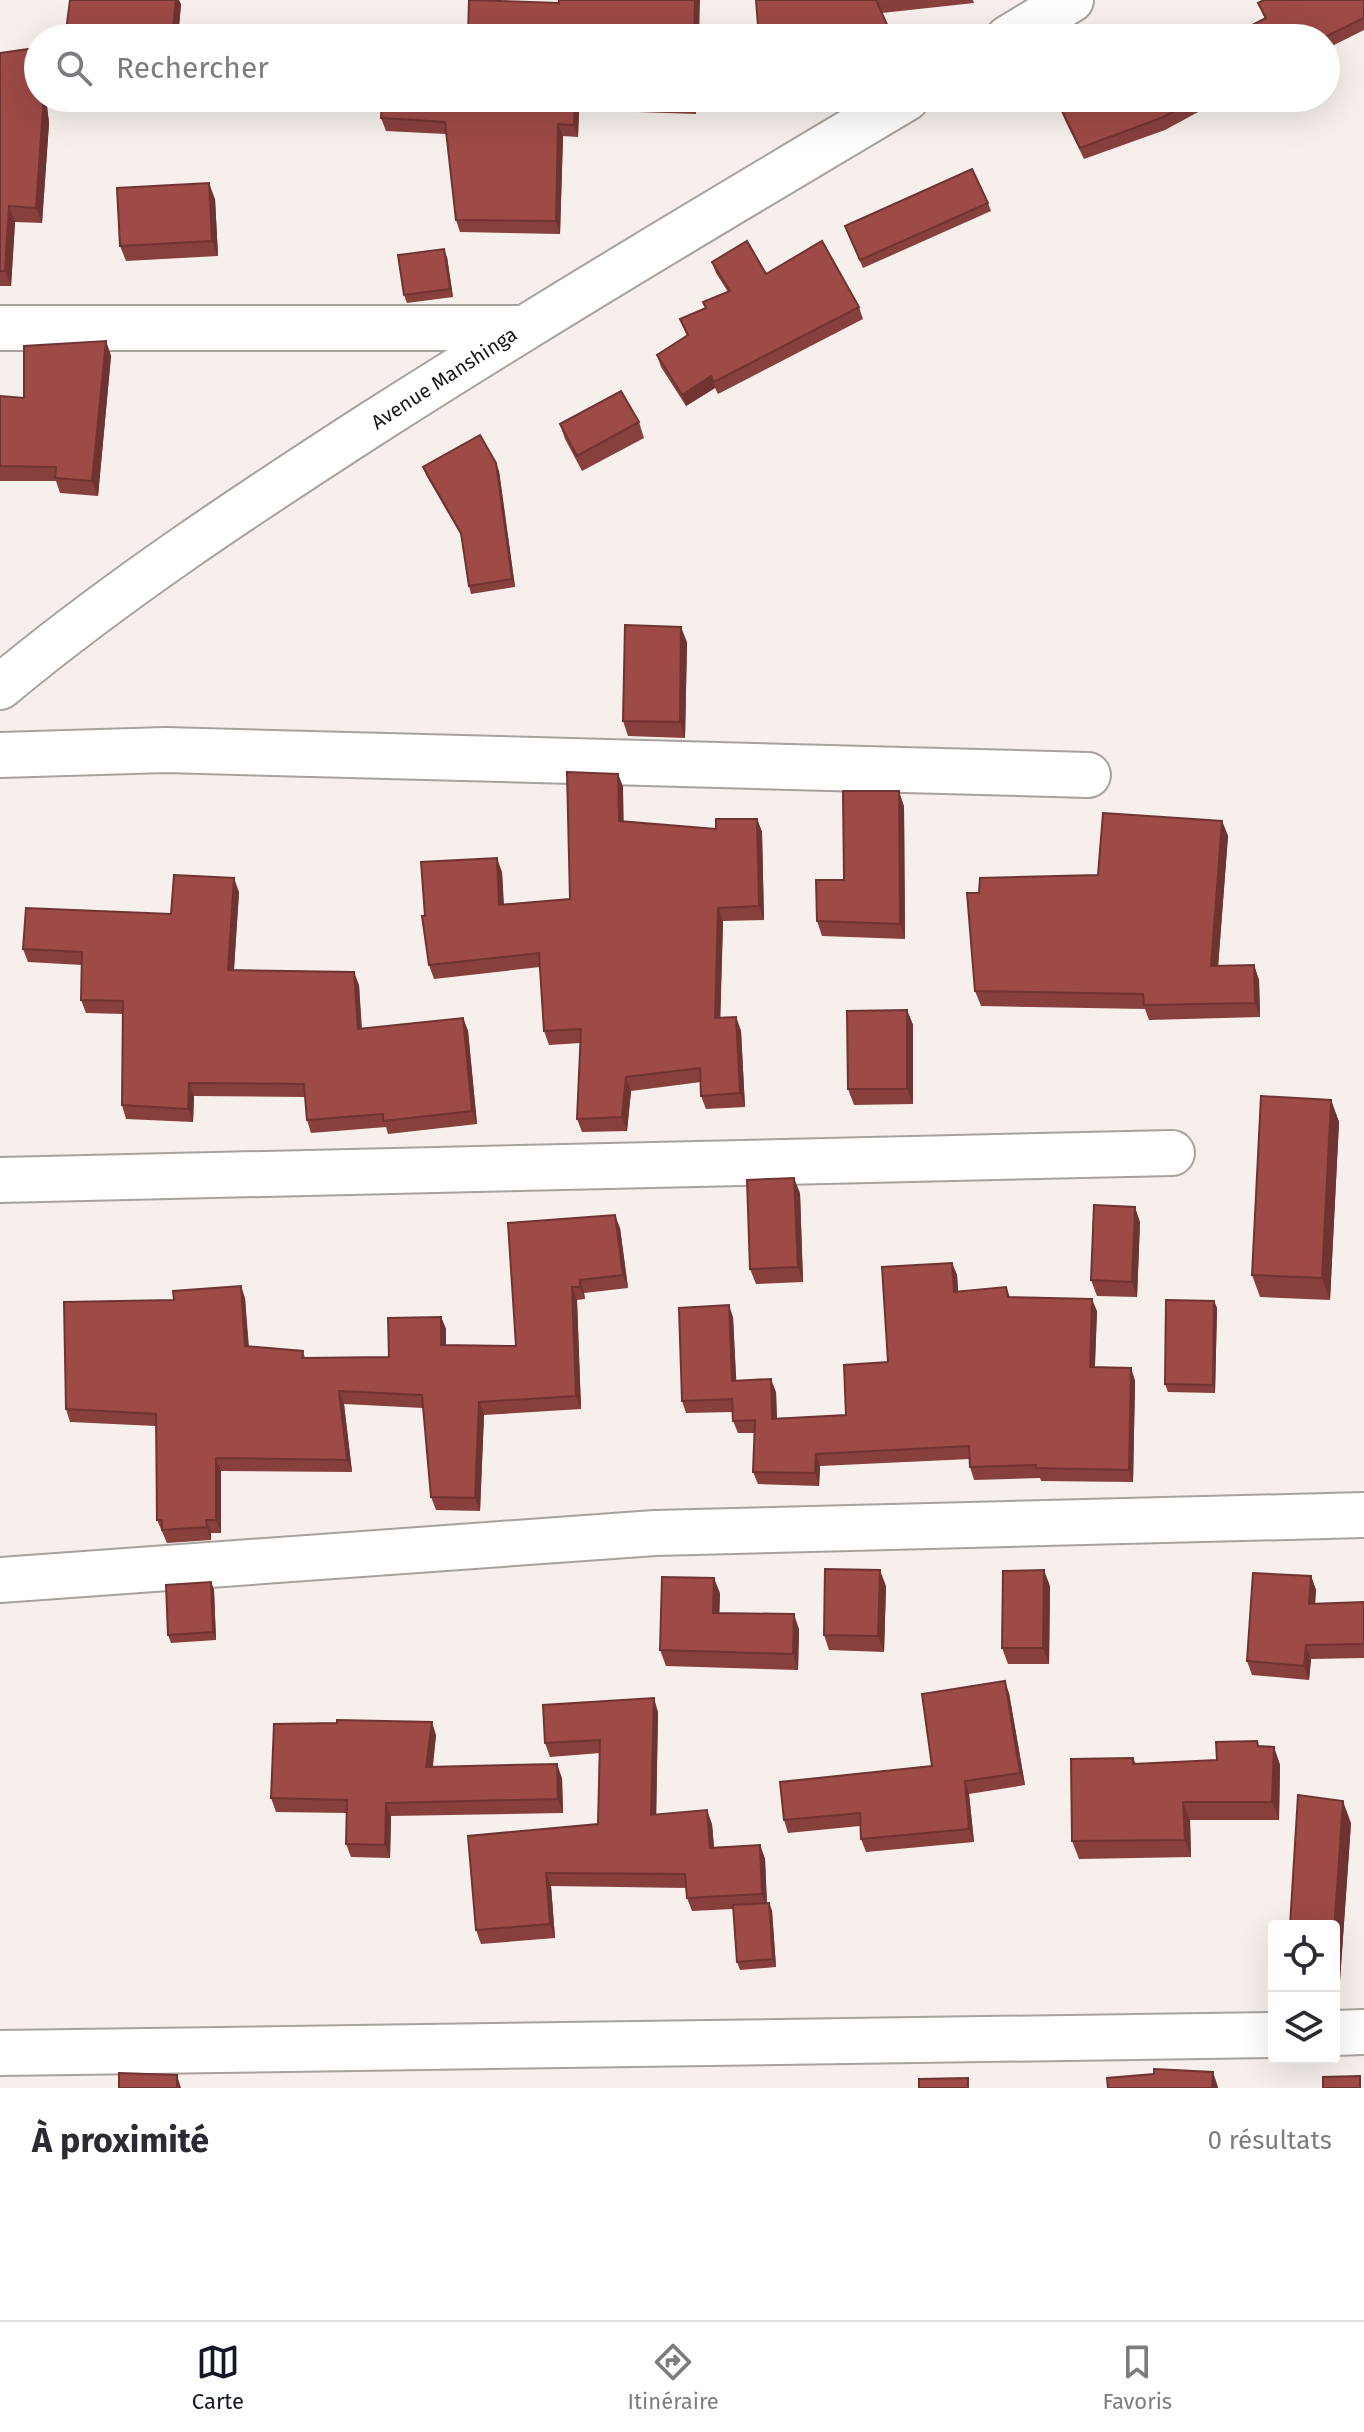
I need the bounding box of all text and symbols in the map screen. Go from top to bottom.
search box [24,24,1340,112]
icon: search [52,46,96,90]
text: Rechercher [116,50,269,86]
street label: Avenue Manshinga [367,322,521,434]
map controls [1268,1920,1340,2064]
button: locate [1268,1920,1340,1992]
button: layers [1268,1992,1340,2064]
text: À proximité [32,2120,209,2161]
text: 0 résultats [1207,2125,1332,2156]
tab: Carte [192,2340,244,2415]
tab: Itinéraire [628,2340,719,2415]
tab: Favoris [1102,2340,1172,2415]

